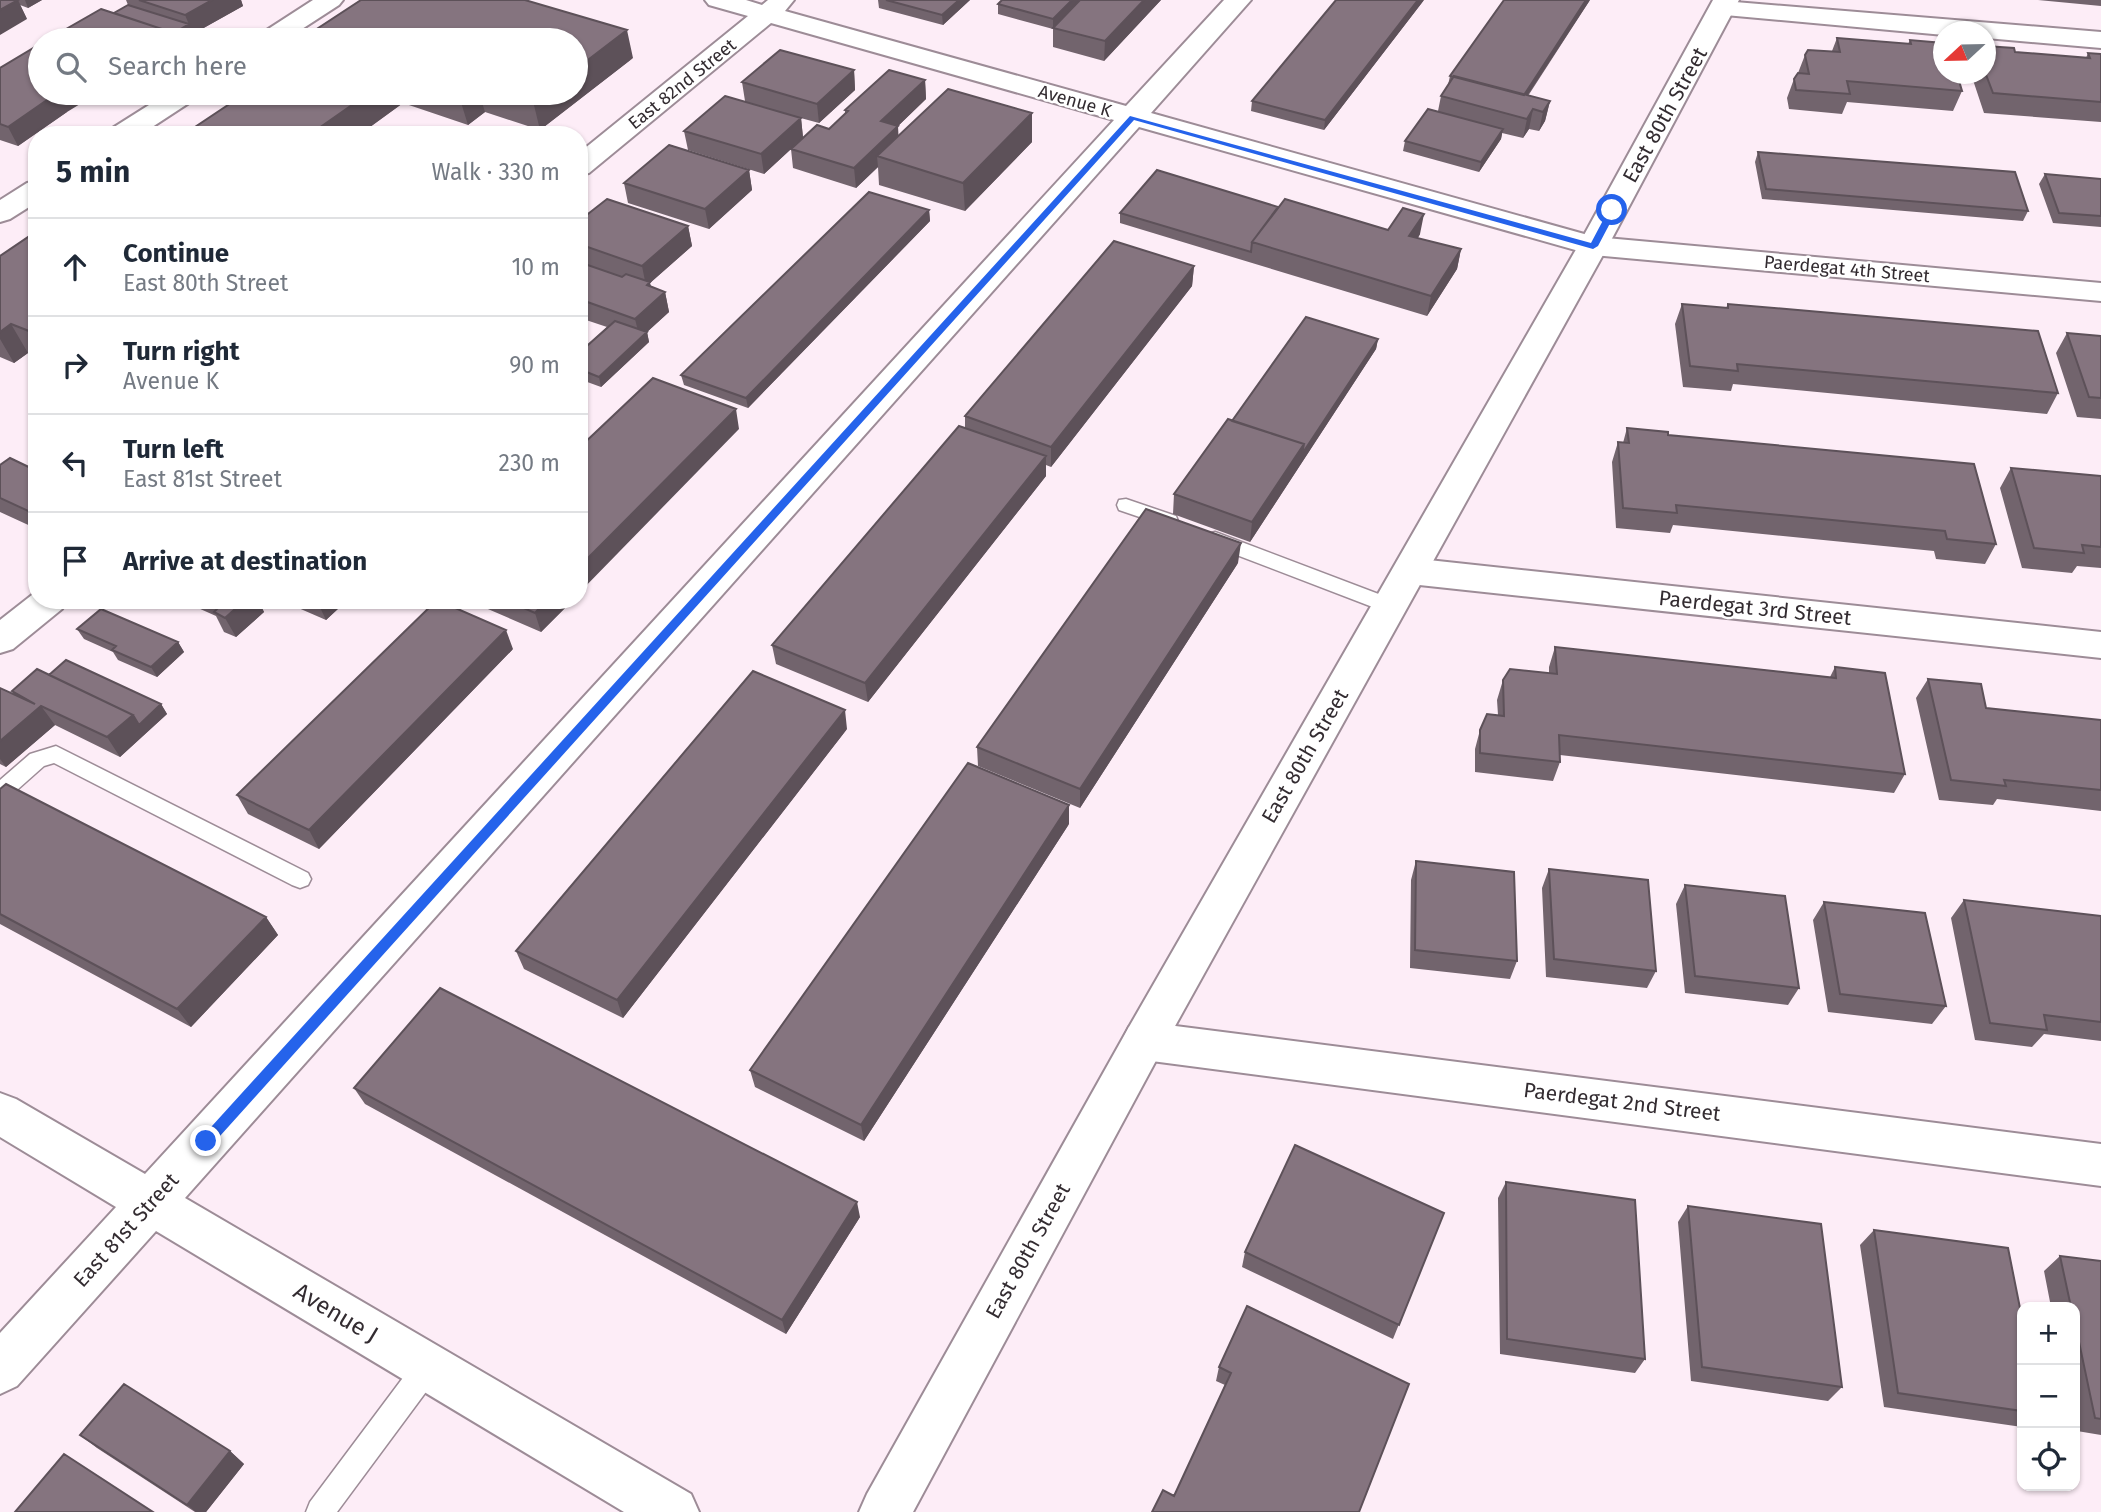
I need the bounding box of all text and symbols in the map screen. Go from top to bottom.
north arrow [1933,21,1996,84]
search box [28,28,588,105]
street label: East 82nd Street [624,34,741,134]
street label: East 80th Street [1617,42,1713,187]
icon: search [52,48,90,86]
text: Search here [108,51,247,82]
street label: Avenue K [1036,80,1115,122]
text: 5 min [56,154,130,190]
text: Walk · 330 m [432,158,560,186]
route start [1596,194,1627,225]
text: Continue [123,238,229,269]
icon: ahead [56,248,94,286]
street label: Paerdegat 4th Street [1763,251,1931,287]
text: 10 m [511,253,560,281]
text: East 80th Street [123,269,288,297]
text: Turn right [123,336,240,367]
icon: right [56,346,94,384]
text: 90 m [509,351,560,379]
text: Avenue K [123,367,219,395]
text: Turn left [123,434,224,465]
icon: left [56,444,94,482]
text: 230 m [499,449,560,477]
text: East 81st Street [123,465,282,493]
icon: arrive [56,542,94,580]
text: Arrive at destination [123,546,367,577]
street label: Paerdegat 3rd Street [1657,585,1853,631]
street label: East 80th Street [1256,684,1354,828]
street label: Paerdegat 2nd Street [1522,1077,1722,1127]
route end [190,1125,221,1156]
street label: East 81st Street [68,1167,184,1293]
street label: East 80th Street [980,1178,1076,1323]
street label: Avenue J [289,1277,383,1349]
map controls [2017,1302,2080,1491]
button: + [2017,1302,2080,1365]
button: − [2017,1365,2080,1428]
button: locate [2017,1428,2080,1491]

